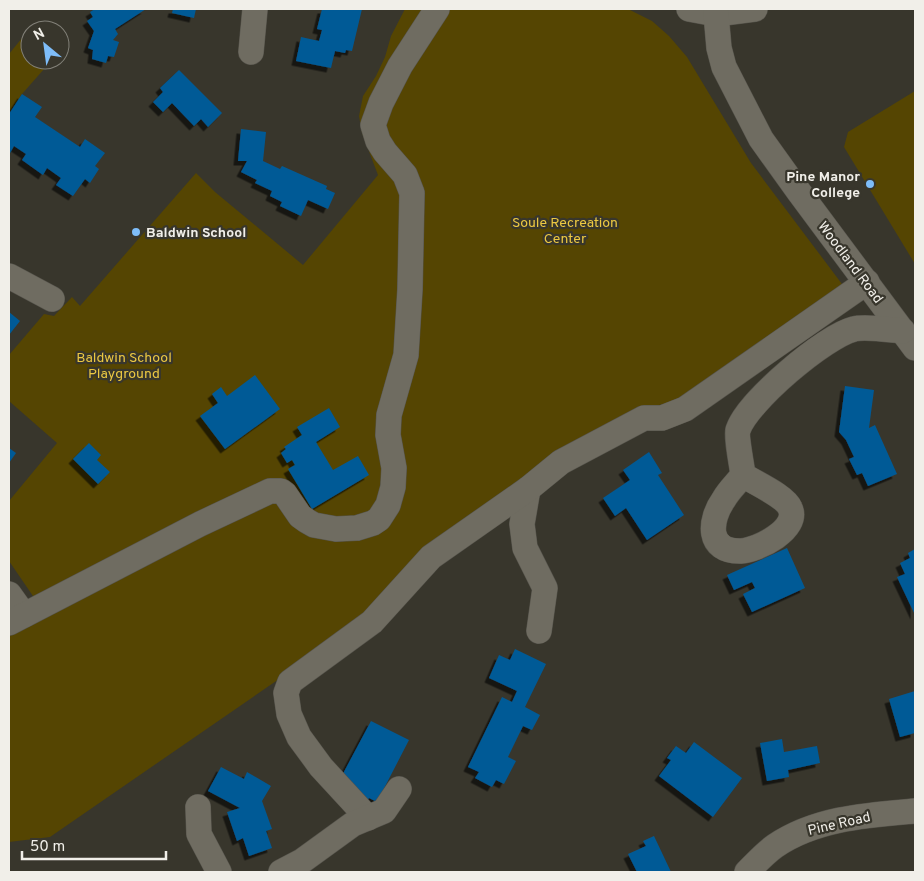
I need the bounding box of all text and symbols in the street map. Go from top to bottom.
north arrow [20,20,70,70]
text: N [31,25,48,45]
place label: Pine Manor College [786,169,860,202]
marker: Pine Manor College [864,178,876,190]
park label: Soule Recreation Center [512,215,618,248]
street label: Woodland Road [813,219,886,307]
place label: Baldwin School [146,225,246,242]
marker: Baldwin School [130,226,142,238]
park label: Baldwin School Playground [76,350,172,383]
street label: Pine Road [806,809,872,840]
scale bar [22,828,166,860]
text: 50 m [30,838,65,857]

